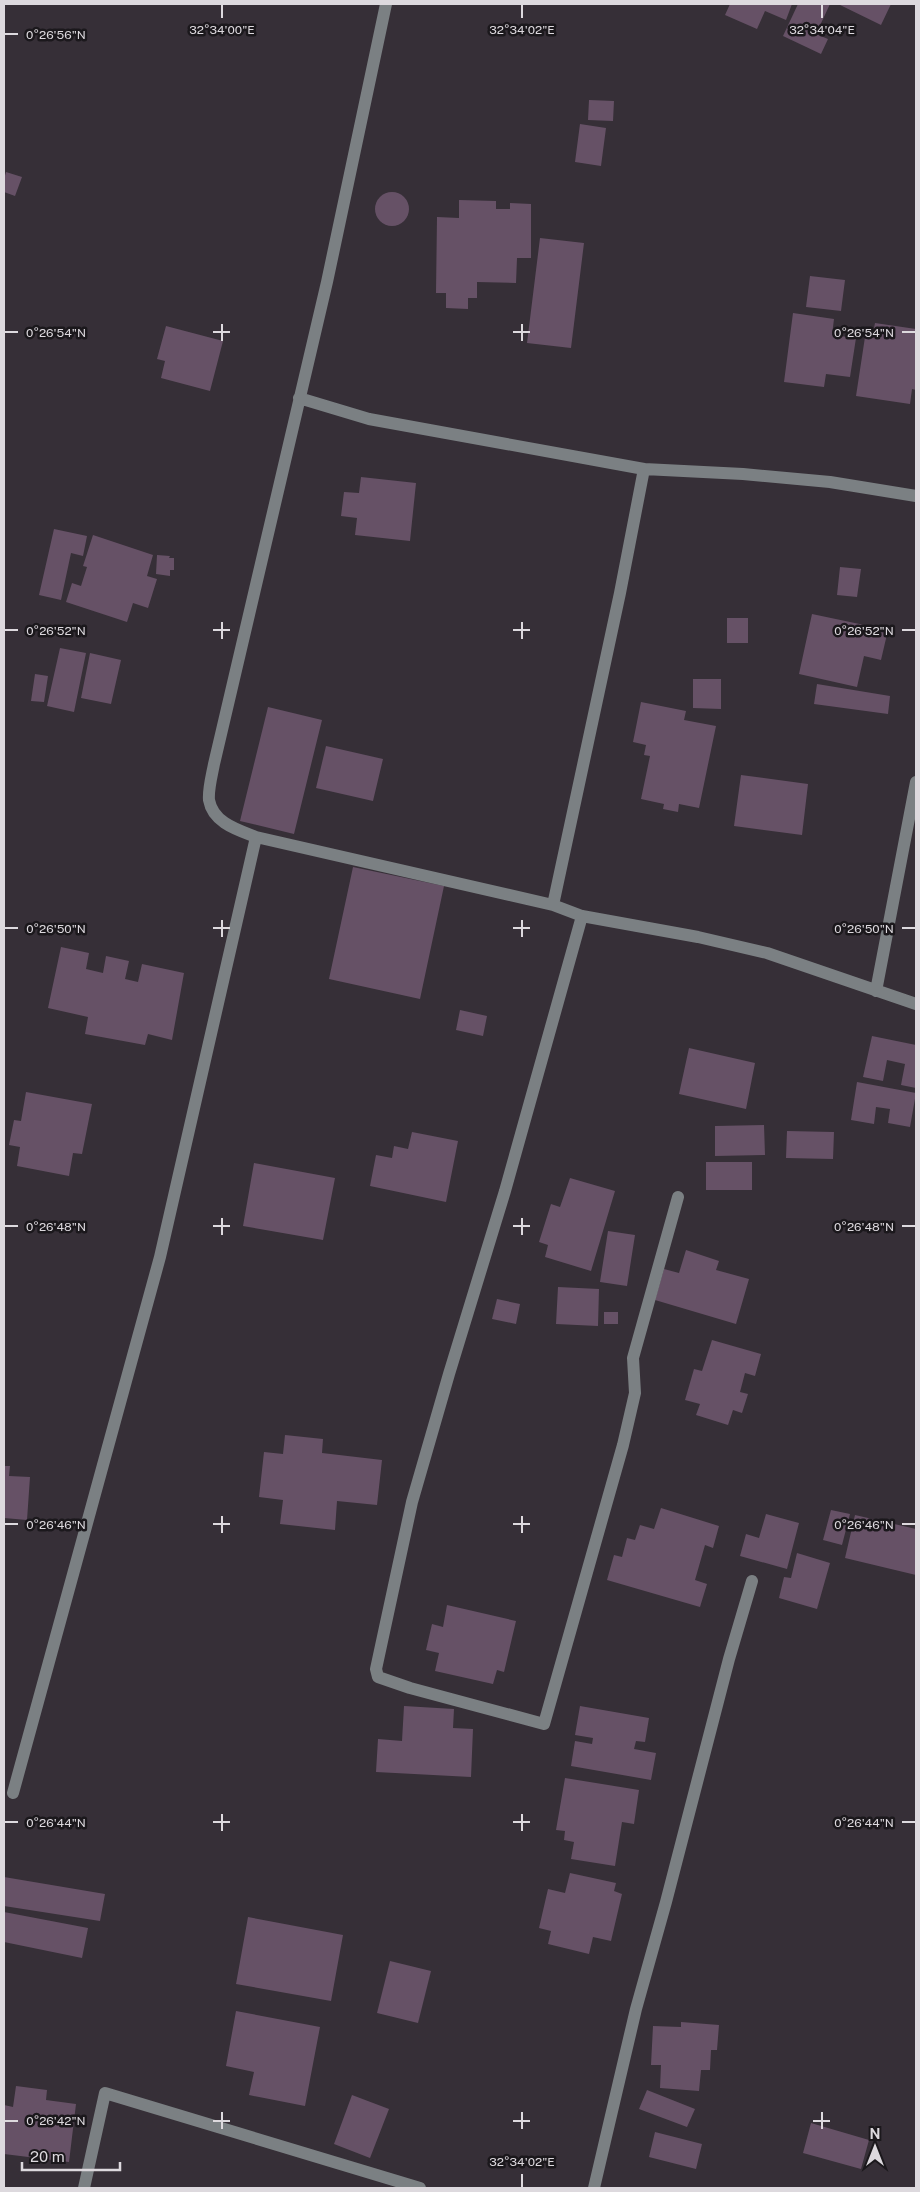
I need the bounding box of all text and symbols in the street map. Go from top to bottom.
text: 32°34'00"E [189,23,255,37]
text: 32°34'02"E [489,23,555,37]
text: 32°34'04"E [789,23,855,37]
text: 0°26'56"N [26,28,86,42]
text: 0°26'54"N [26,326,86,340]
text: 0°26'54"N [834,326,894,340]
text: 0°26'52"N [26,624,86,638]
text: 0°26'52"N [834,624,894,638]
text: 0°26'50"N [26,922,86,936]
text: 0°26'50"N [834,922,894,936]
text: 0°26'48"N [26,1220,86,1234]
text: 0°26'48"N [834,1220,894,1234]
text: 0°26'46"N [26,1518,86,1532]
text: 0°26'46"N [834,1518,894,1532]
text: 0°26'44"N [26,1816,86,1830]
text: 0°26'44"N [834,1816,894,1830]
text: 0°26'42"N [26,2114,86,2128]
north arrow [850,2122,900,2172]
text: N [870,2126,880,2142]
scale bar [22,2140,120,2172]
text: 20 m [30,2148,65,2165]
text: 32°34'02"E [489,2155,555,2169]

